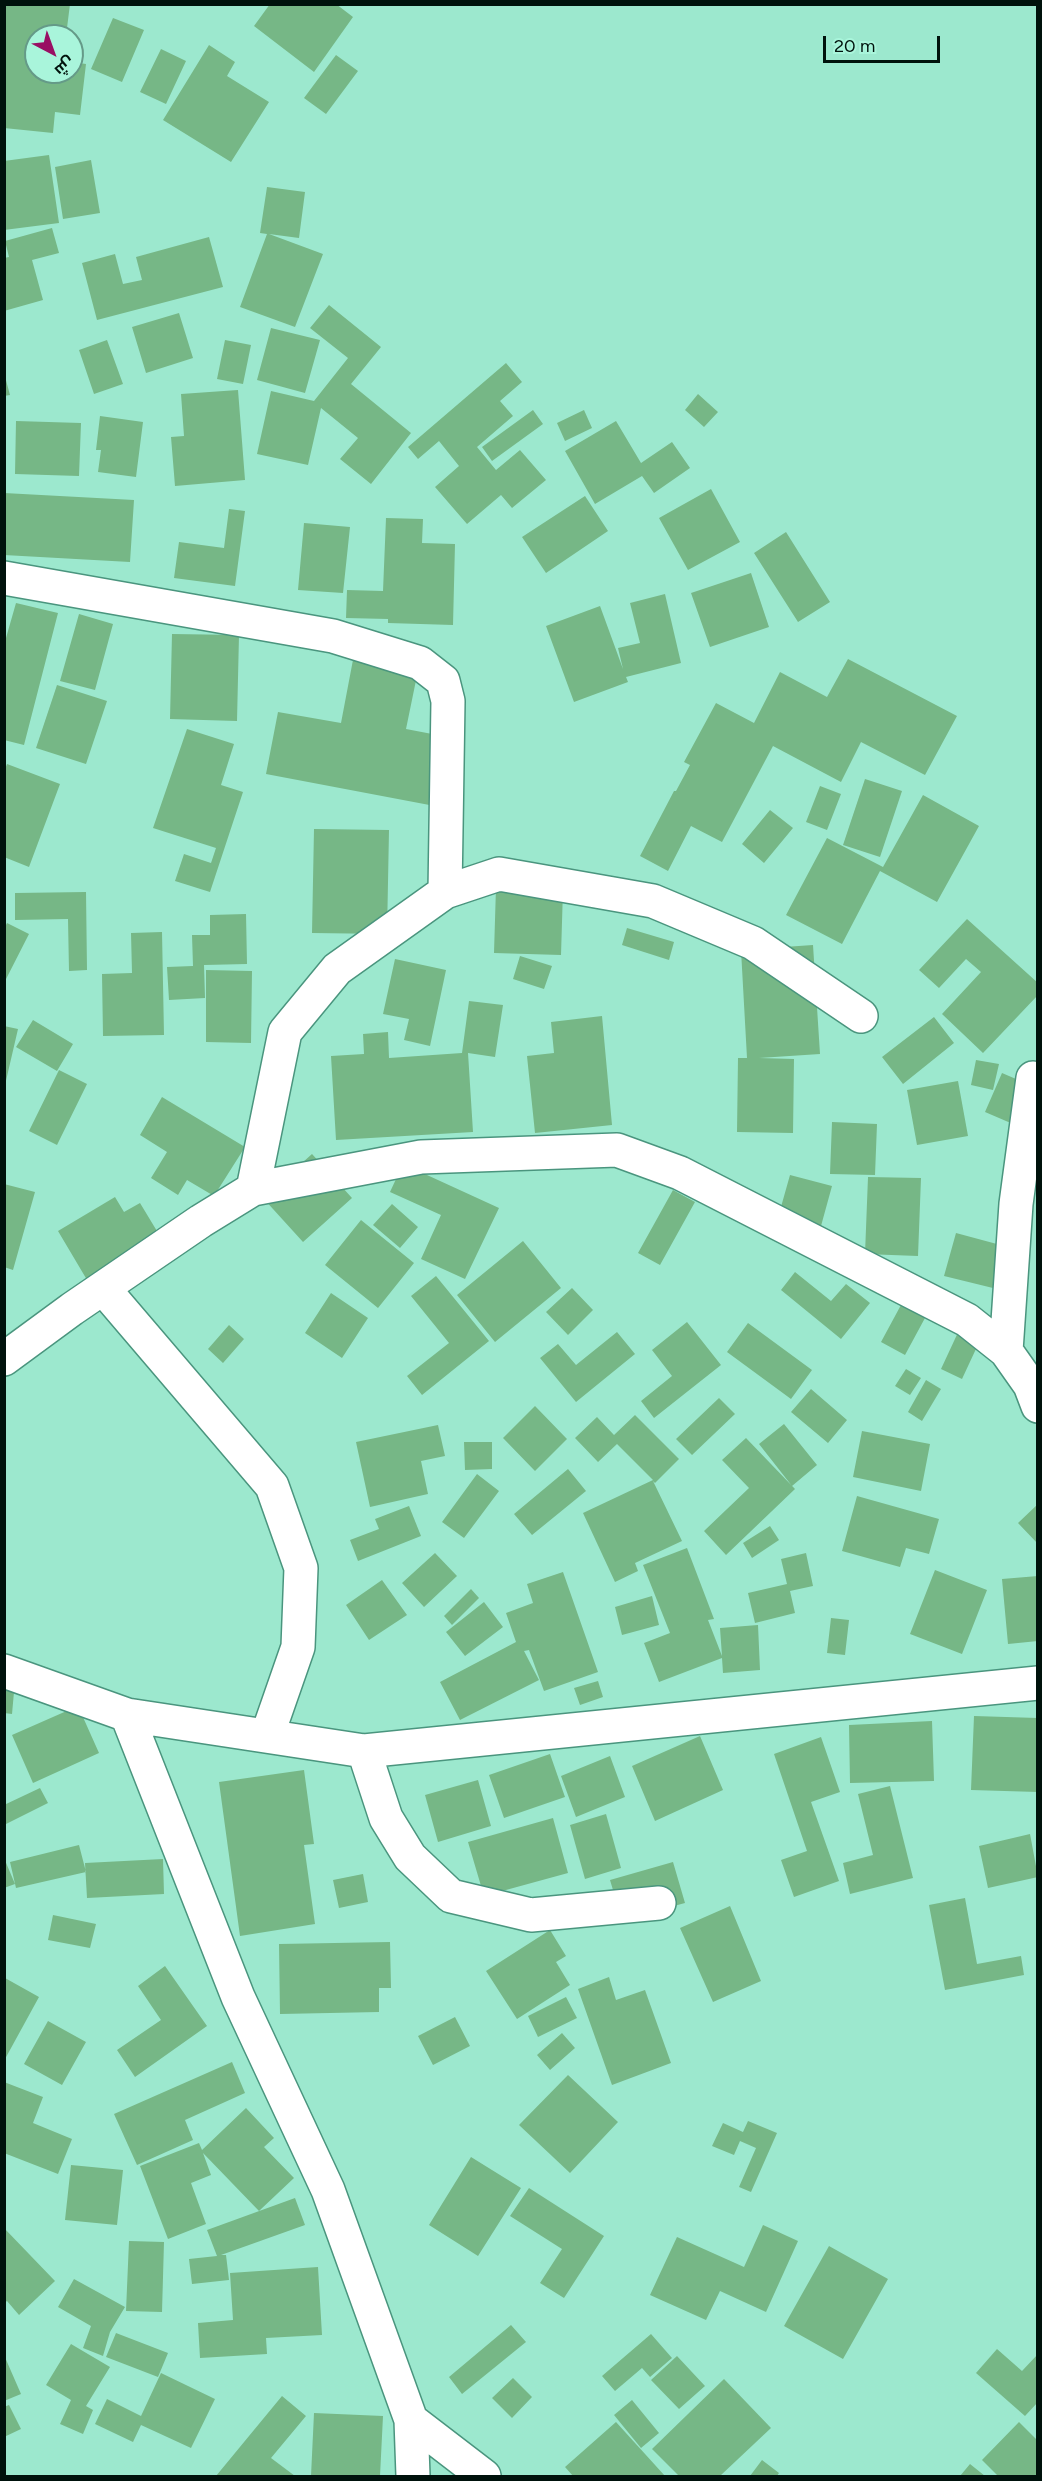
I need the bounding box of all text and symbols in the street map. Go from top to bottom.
north arrow [24,24,84,84]
scale bar [826,24,943,62]
text: 20 m [834,35,875,57]
text: ش [51,53,79,80]

